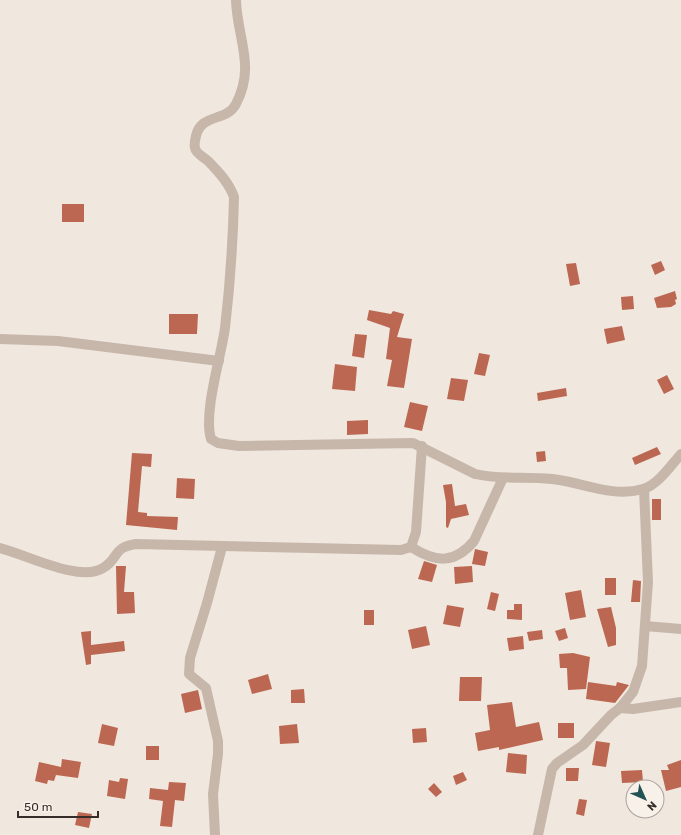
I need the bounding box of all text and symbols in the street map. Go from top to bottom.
north arrow [625,779,665,819]
scale bar [18,793,98,819]
text: N [644,798,659,813]
text: 50 m [24,800,52,814]

